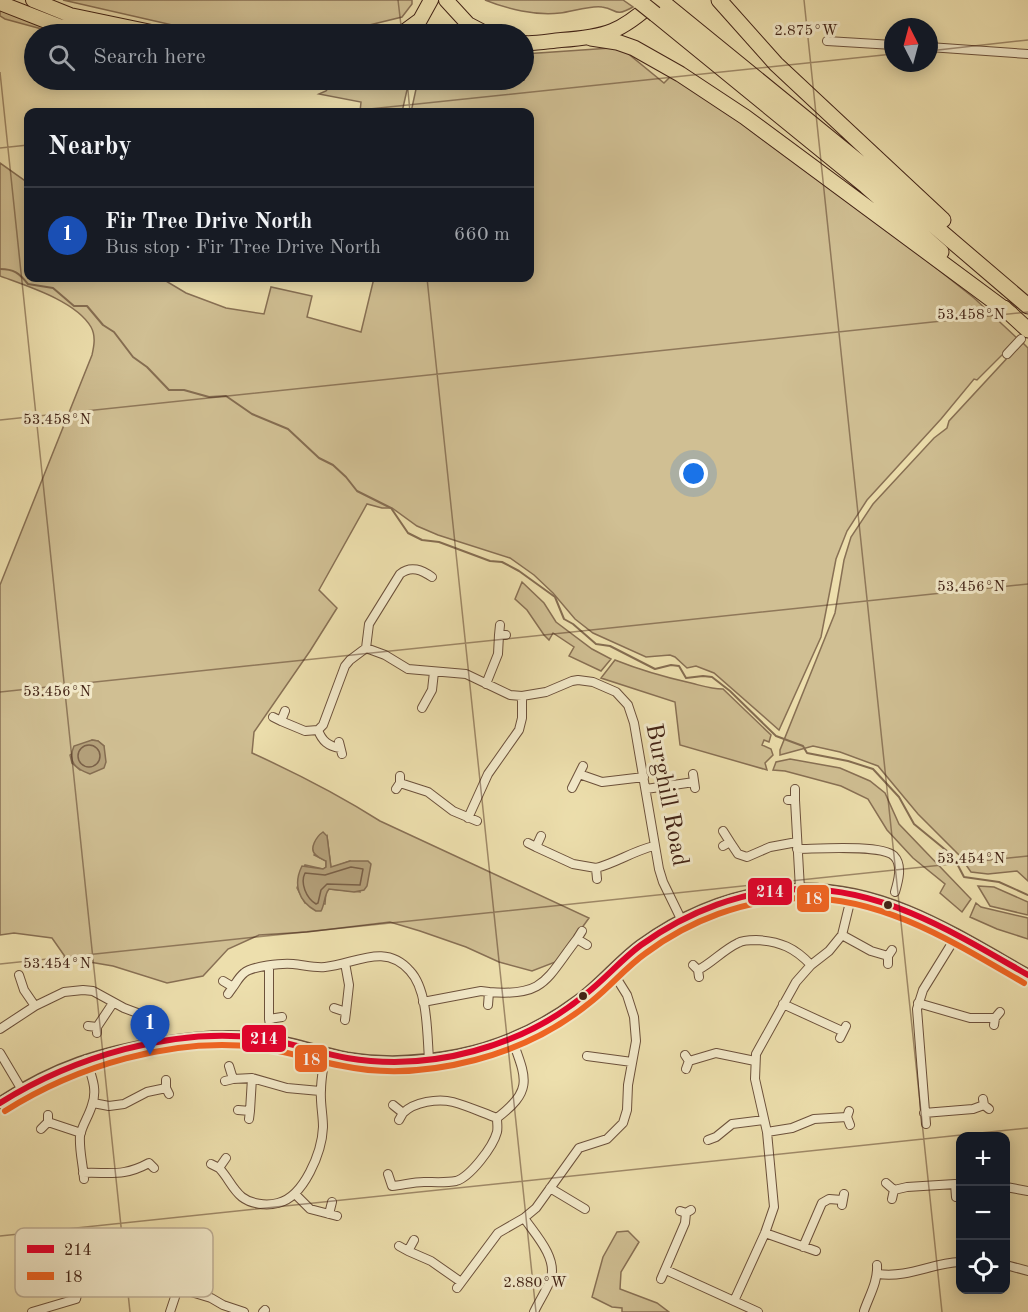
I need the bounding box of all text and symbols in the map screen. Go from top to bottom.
north arrow [884,18,938,72]
search box [24,24,534,90]
text: 2.875°W [774,24,838,39]
icon: search [45,41,78,74]
text: Search here [93,46,206,68]
text: Nearby [48,134,132,160]
text: Fir Tree Drive North [105,211,312,233]
text: 1 [62,225,73,245]
text: 660 m [454,225,510,245]
text: Bus stop · Fir Tree Drive North [105,238,381,258]
text: 53.458°N [937,308,1005,323]
text: 53.458°N [23,413,91,428]
your location [679,459,708,488]
text: 53.456°N [937,580,1005,595]
text: 53.456°N [23,685,91,700]
street label: Burghill Road [640,722,692,868]
text: 53.454°N [937,852,1005,867]
line badge: 214 [747,877,793,906]
line badge: 18 [796,884,830,913]
text: 214 [756,885,784,901]
text: 18 [804,892,822,908]
unlabelled marker [882,899,894,911]
text: 53.454°N [23,957,91,972]
unlabelled marker [577,990,589,1002]
pin: 1 [130,1006,170,1055]
line badge: 214 [241,1024,287,1053]
text: 214 [250,1032,278,1048]
line badge: 18 [294,1044,328,1073]
text: 18 [302,1053,320,1069]
map controls [956,1132,1010,1294]
button: + [956,1132,1010,1186]
button: − [956,1186,1010,1240]
legend [15,1228,213,1297]
button: locate [956,1240,1010,1294]
text: 214 [64,1243,92,1259]
text: 18 [64,1270,83,1286]
text: 2.880°W [503,1276,567,1291]

